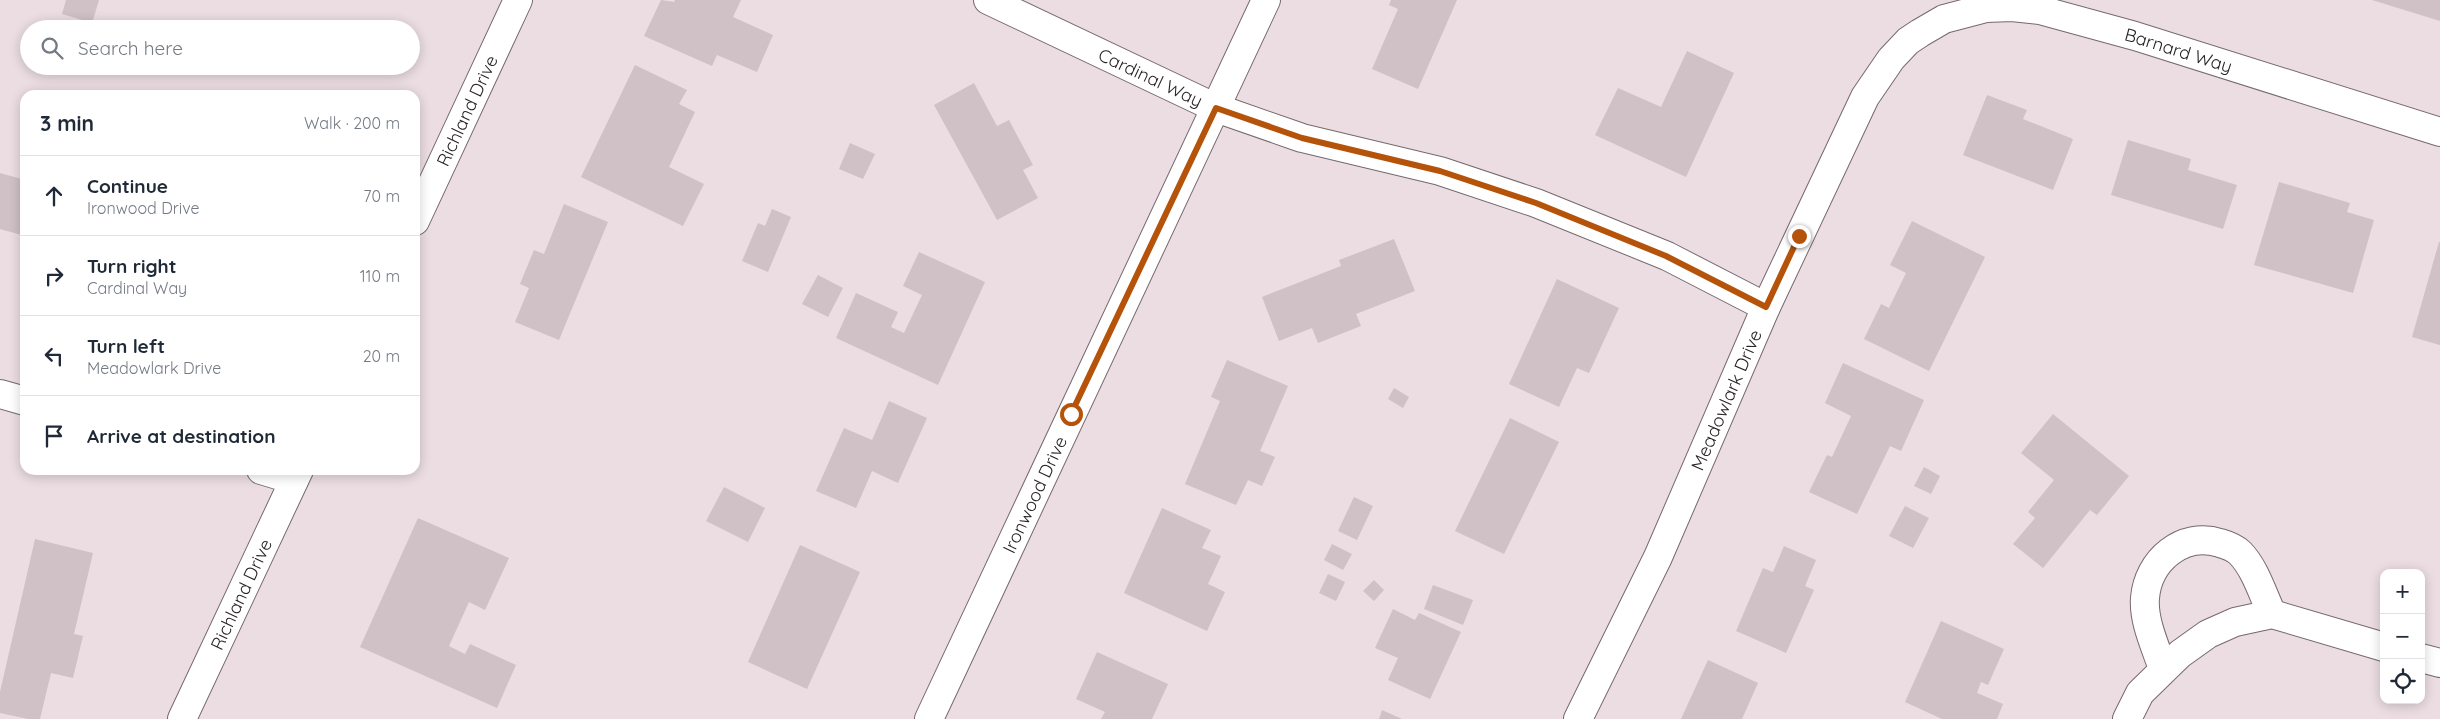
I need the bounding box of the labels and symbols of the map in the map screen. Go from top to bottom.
street label: Barnard Way [2122,22,2235,77]
street label: Cardinal Way [1095,43,1207,112]
street label: Richland Drive [431,51,502,170]
route end [1788,225,1811,248]
street label: Meadowlark Drive [1685,326,1767,474]
route start [1060,403,1083,426]
street label: Ironwood Drive [997,432,1072,557]
street label: Richland Drive [205,535,277,653]

